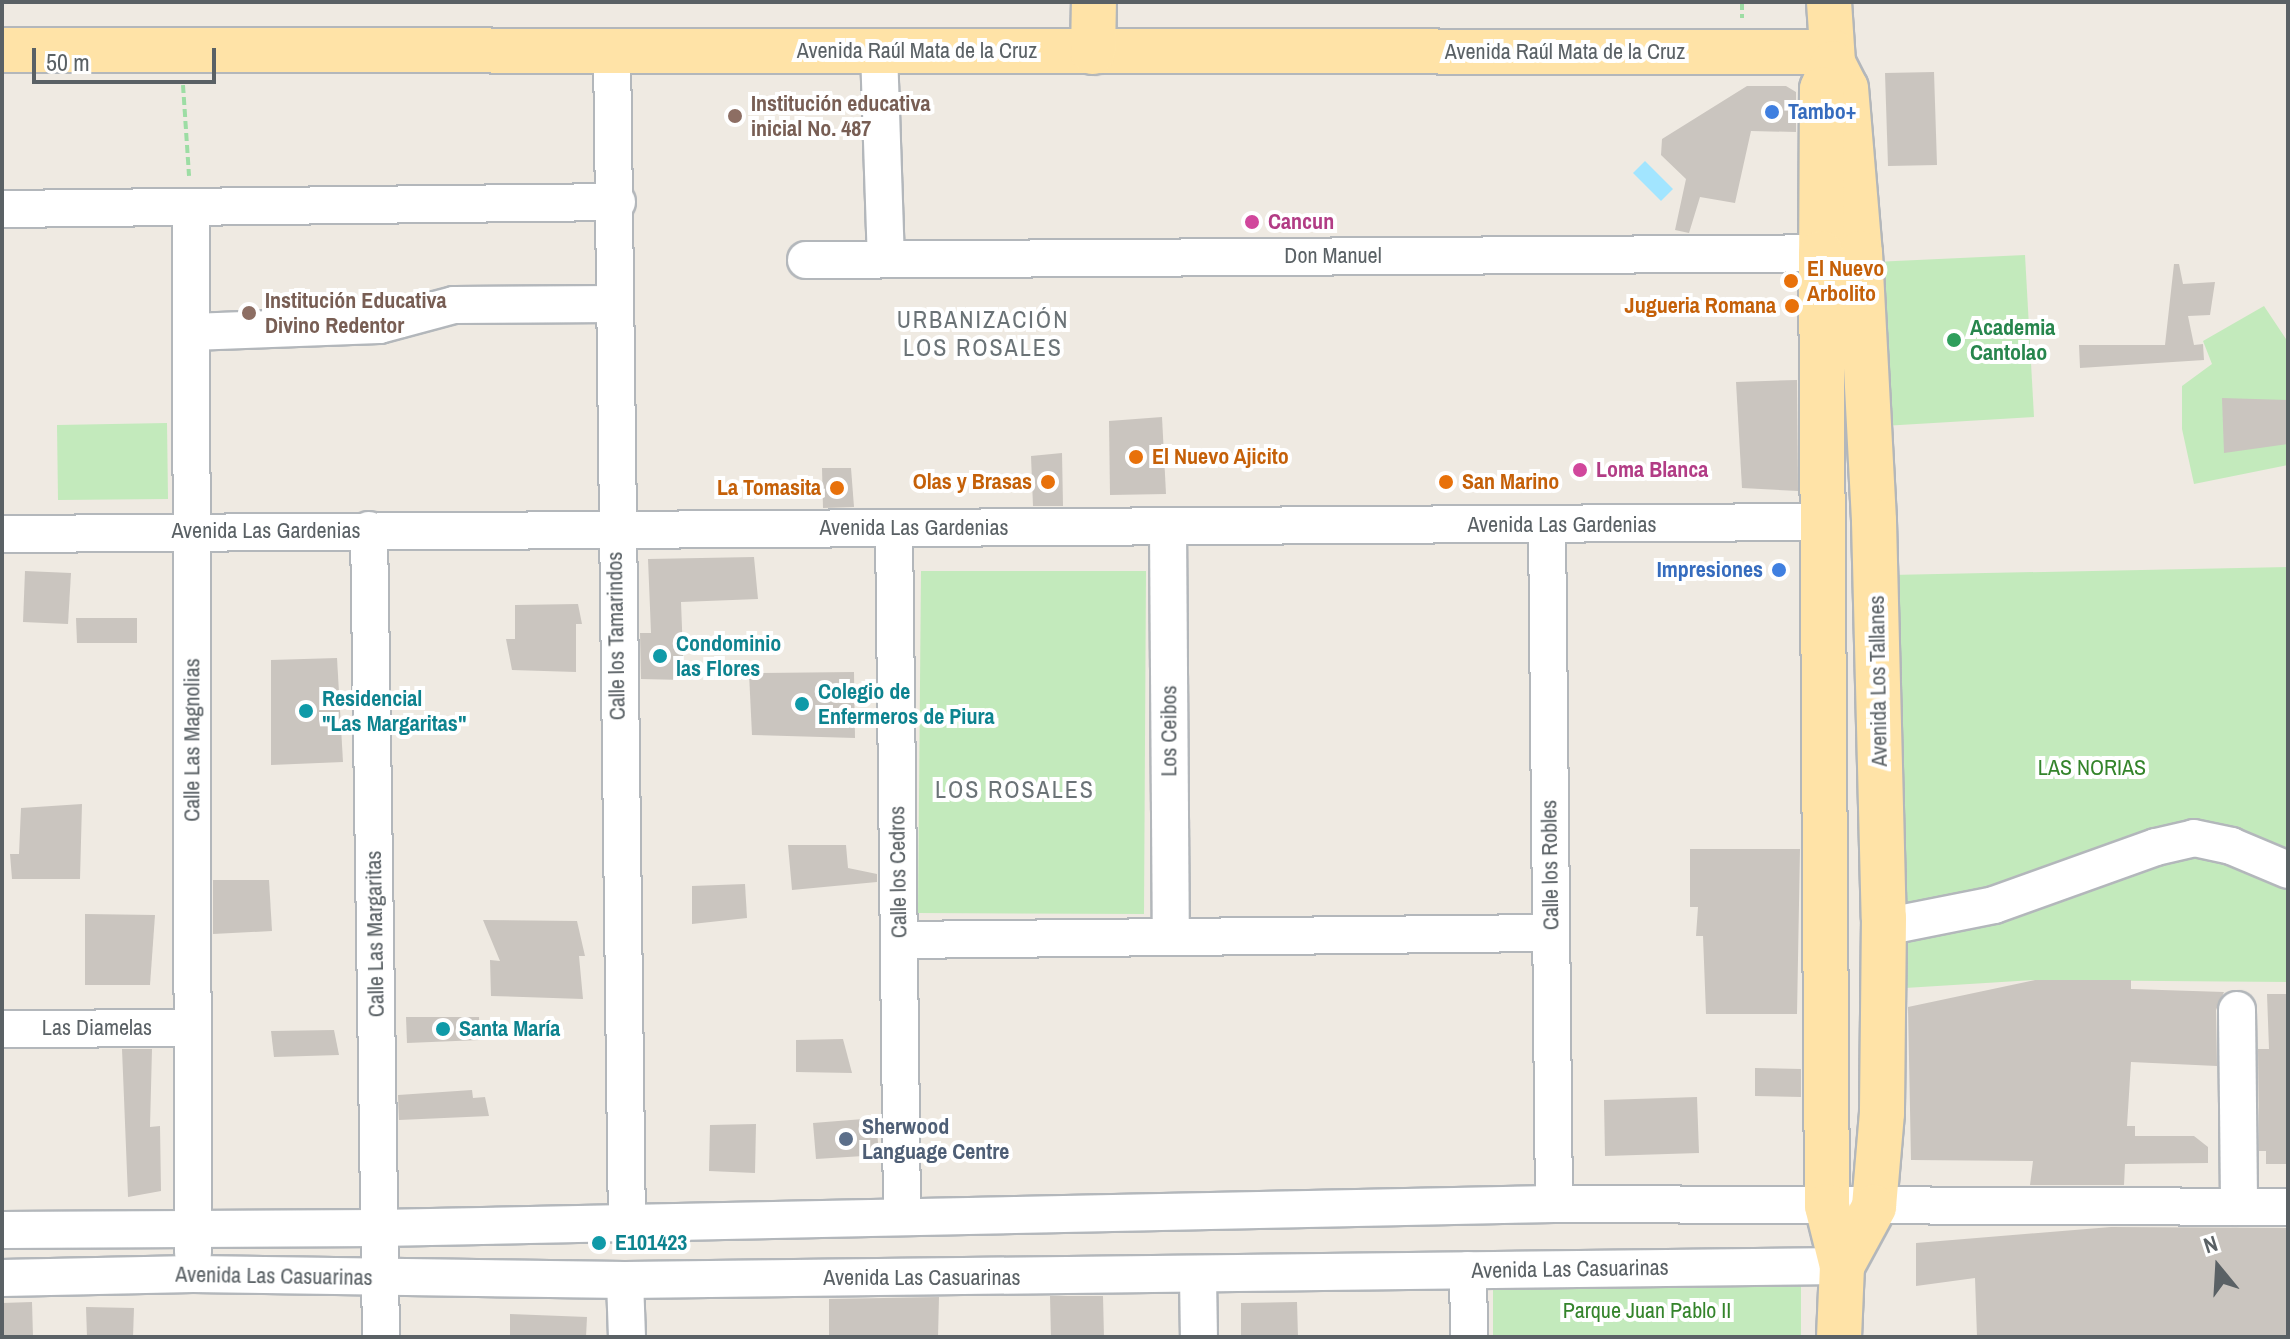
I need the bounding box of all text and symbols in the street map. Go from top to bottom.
scale bar [36,32,220,82]
street label: Avenida Raúl Mata de la Cruz [797,38,1037,64]
street label: Avenida Raúl Mata de la Cruz [1445,39,1685,65]
text: 50 m [46,46,90,78]
place label: Institución educativa inicial No. 487 [751,90,930,142]
place label: Tambo+ [1788,99,1856,125]
marker: Tambo+ [1763,103,1781,121]
marker: Institución educativa inicial No. 487 [726,107,744,125]
place label: Cancun [1268,209,1334,235]
marker: Cancun [1243,213,1261,231]
street label: Don Manuel [1284,243,1382,269]
place label: El Nuevo Arbolito [1807,255,1884,306]
marker: El Nuevo Arbolito [1782,272,1800,290]
place label: Institución Educativa Divino Redentor [265,287,446,338]
place label: Jugueria Romana [1625,293,1776,319]
marker: Jugueria Romana [1783,297,1801,315]
marker: Institución Educativa Divino Redentor [240,304,258,322]
district label: URBANIZACIÓN LOS ROSALES [897,306,1069,362]
place label: Academia Cantolao [1970,314,2055,366]
marker: Academia Cantolao [1945,331,1963,349]
place label: El Nuevo Ajicito [1152,444,1289,470]
marker: El Nuevo Ajicito [1127,448,1145,466]
place label: Loma Blanca [1596,457,1708,483]
marker: Loma Blanca [1571,461,1589,479]
place label: Olas y Brasas [913,469,1032,495]
place label: San Marino [1462,469,1559,495]
marker: Olas y Brasas [1039,473,1057,491]
marker: San Marino [1437,473,1455,491]
place label: La Tomasita [717,475,821,501]
marker: La Tomasita [828,479,846,497]
street label: Avenida Las Gardenias [1467,512,1657,538]
street label: Avenida Las Gardenias [819,515,1009,541]
street label: Avenida Las Gardenias [171,518,361,544]
street label: Calle los Tamarindos [601,551,631,721]
place label: Impresiones [1657,557,1763,583]
marker: Impresiones [1770,561,1788,579]
street label: Avenida Los Tallanes [1863,595,1893,767]
place label: Condominio las Flores [676,630,781,682]
marker: Condominio las Flores [651,647,669,665]
street label: Calle Las Magnolias [179,658,205,822]
place label: Colegio de Enfermeros de Piura [818,678,994,730]
place label: Residencial "Las Margaritas" [322,685,466,736]
street label: Los Ceibos [1156,685,1182,777]
marker: Colegio de Enfermeros de Piura [793,695,811,713]
marker: Residencial "Las Margaritas" [297,702,315,720]
park label: LAS NORIAS [2038,755,2146,781]
district label: LOS ROSALES [935,776,1095,804]
street label: Calle los Robles [1536,800,1564,930]
street label: Calle los Cedros [884,806,912,938]
street label: Calle Las Margaritas [360,851,390,1017]
street label: Las Diamelas [42,1015,152,1041]
place label: Santa María [459,1016,560,1042]
marker: Santa María [434,1020,452,1038]
place label: Sherwood Language Centre [862,1113,1009,1164]
marker: Sherwood Language Centre [837,1130,855,1148]
north arrow [2178,1227,2258,1307]
text: N [2200,1228,2221,1260]
place label: E101423 [615,1230,687,1256]
marker: E101423 [590,1234,608,1252]
street label: Avenida Las Casuarinas [1471,1254,1669,1284]
street label: Avenida Las Casuarinas [175,1261,373,1291]
street label: Avenida Las Casuarinas [823,1265,1021,1291]
park label: Parque Juan Pablo II [1563,1298,1731,1324]

